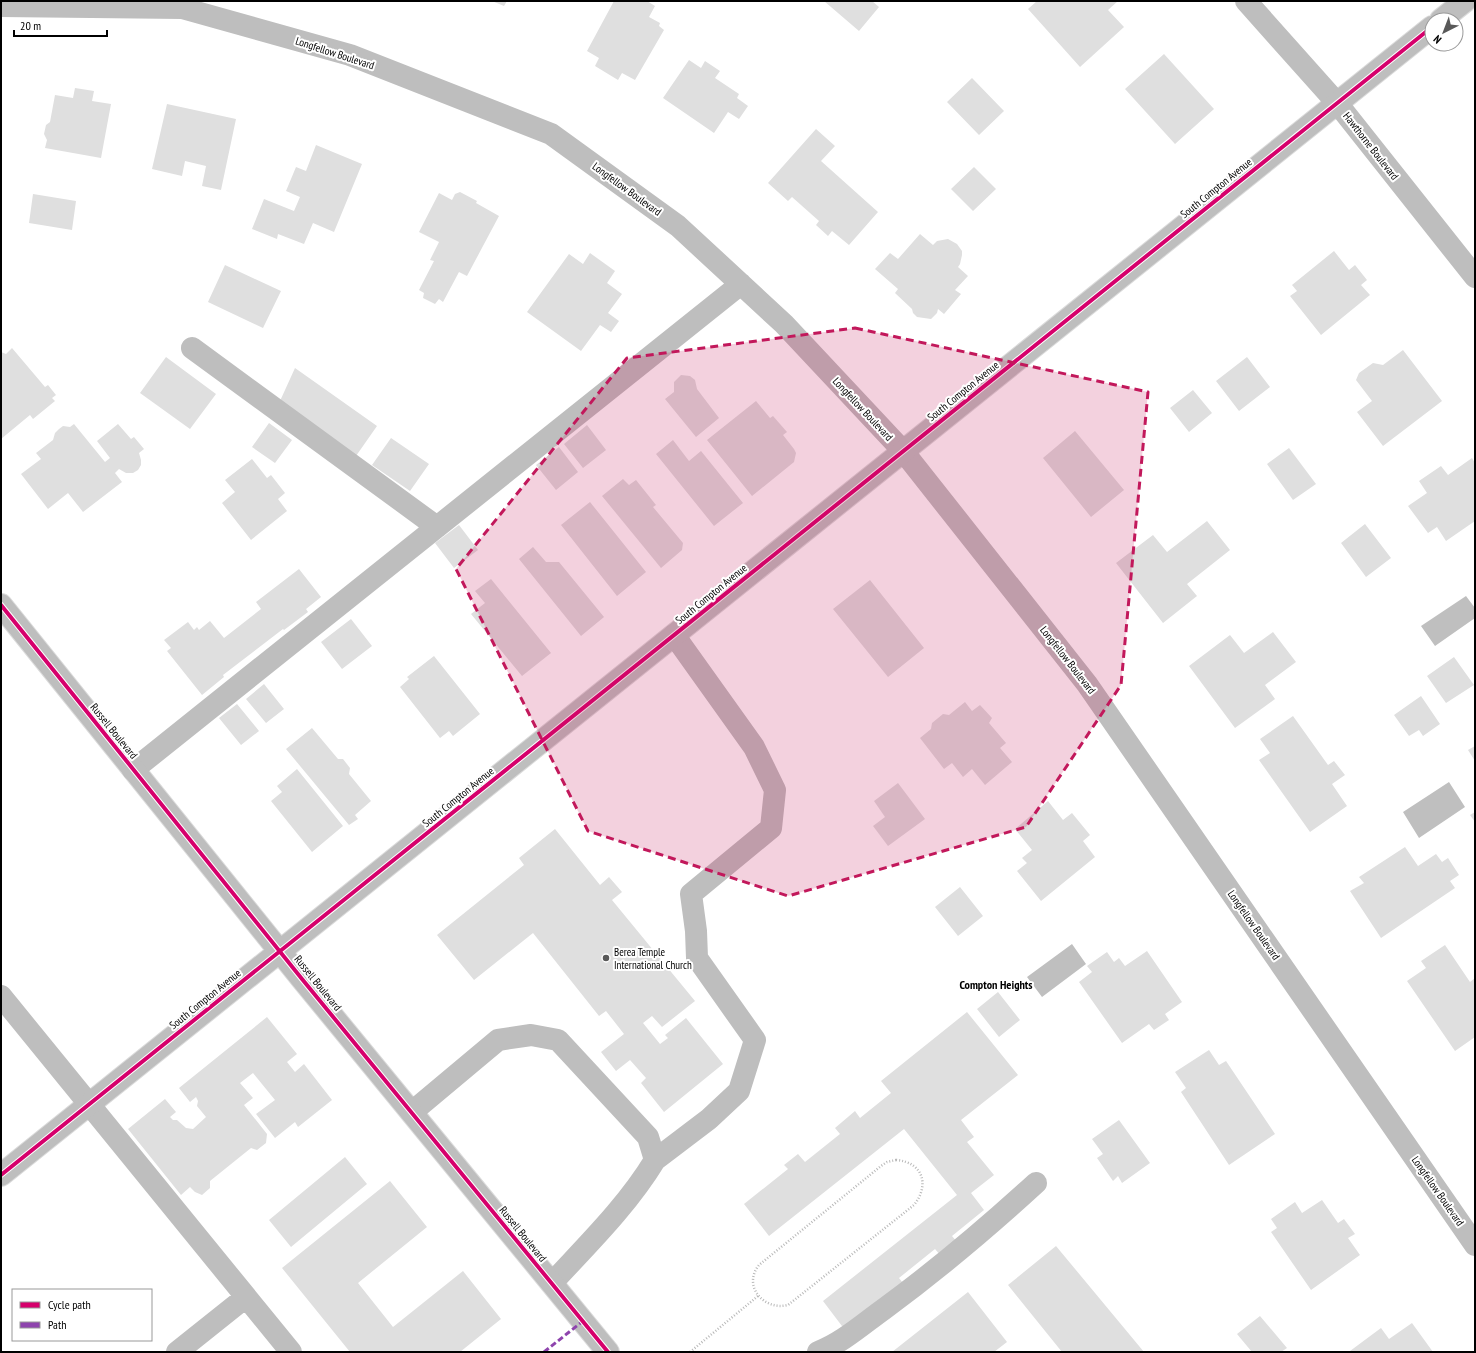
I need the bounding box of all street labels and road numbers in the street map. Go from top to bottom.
street label: Longfellow Boulevard [294,34,376,72]
street label: Hawthorne Boulevard [1340,109,1402,183]
street label: South Compton Avenue [1177,155,1255,221]
street label: Longfellow Boulevard [590,159,665,219]
street label: South Compton Avenue [924,358,1002,424]
street label: Longfellow Boulevard [830,374,896,444]
street label: South Compton Avenue [672,561,750,627]
street label: Longfellow Boulevard [1037,623,1099,697]
street label: Russell Boulevard [87,700,141,762]
street label: South Compton Avenue [419,764,497,830]
street label: Longfellow Boulevard [1225,887,1283,963]
street label: Russell Boulevard [291,952,345,1014]
street label: South Compton Avenue [166,966,244,1032]
street label: Longfellow Boulevard [1409,1153,1467,1229]
street label: Russell Boulevard [496,1203,550,1265]

